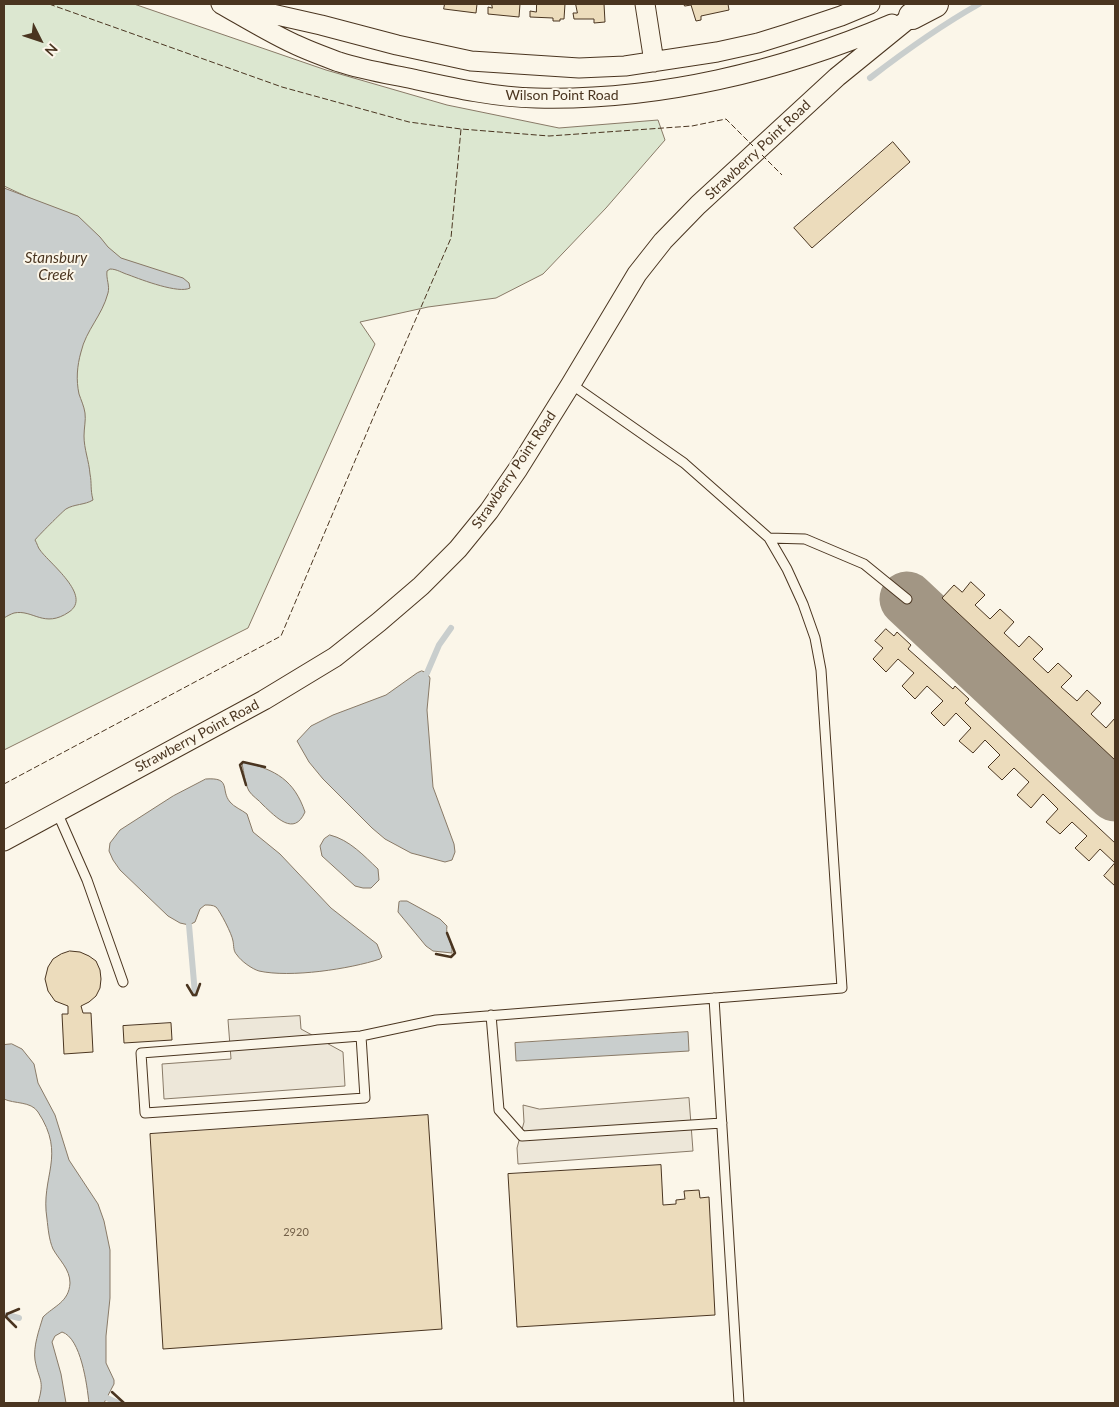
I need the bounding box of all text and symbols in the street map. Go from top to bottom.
north arrow [15,15,65,65]
text: N [42,41,62,60]
street label: Wilson Point Road [505,87,619,103]
street label: Strawberry Point Road [702,97,814,203]
water label: Stansbury Creek [25,249,87,284]
street label: Strawberry Point Road [468,408,560,532]
street label: Strawberry Point Road [132,696,262,776]
house number: 2920 [283,1225,309,1239]

